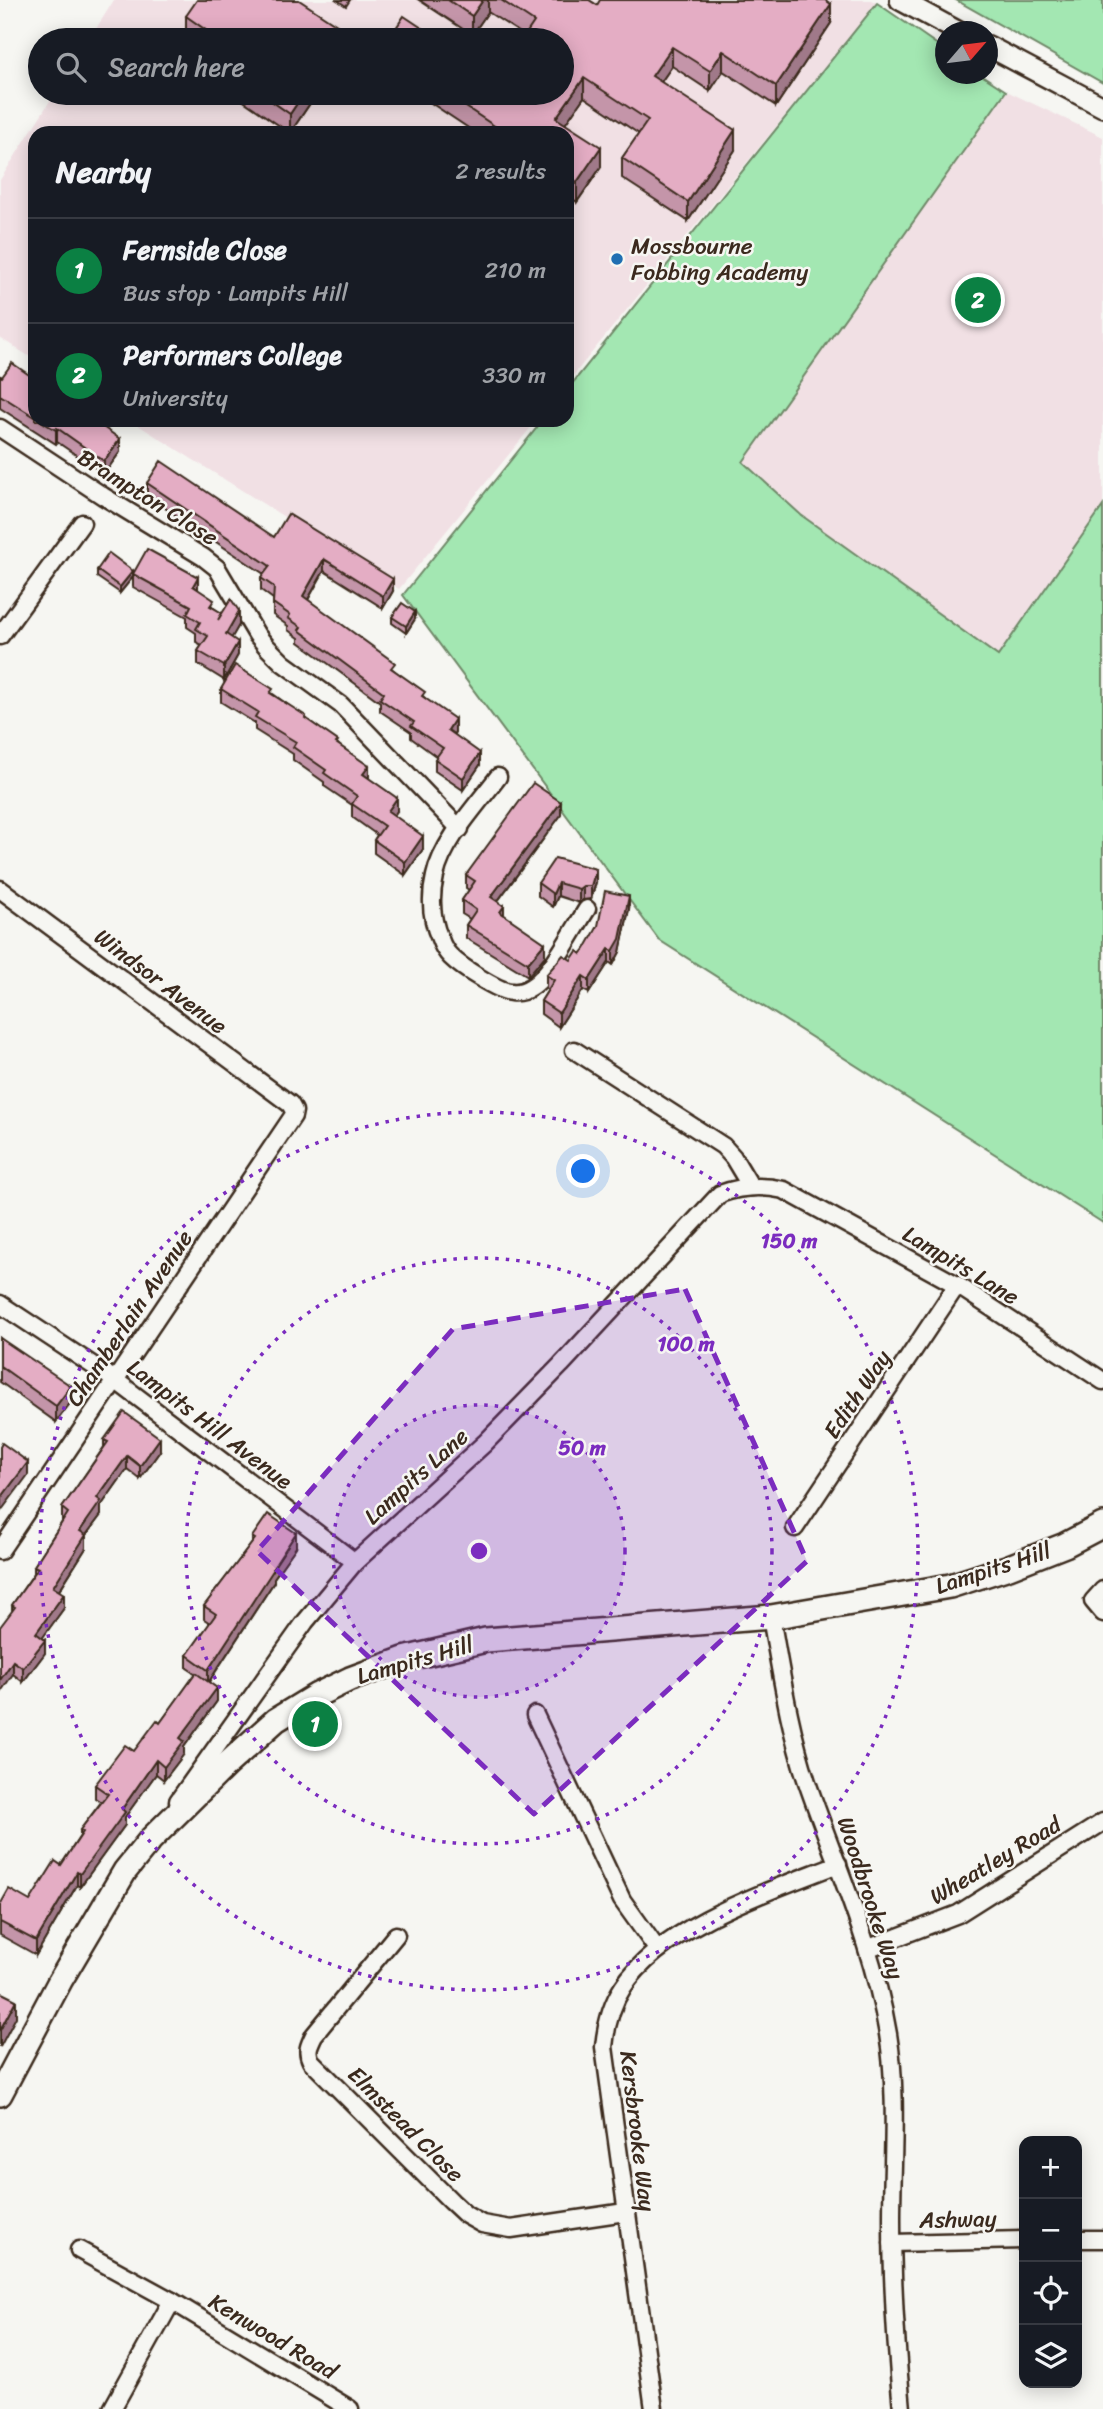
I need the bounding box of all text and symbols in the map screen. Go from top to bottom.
north arrow [935,21,998,84]
search box [28,28,574,105]
text: Search here [108,44,245,90]
icon: search [52,48,90,86]
text: Nearby [56,145,151,199]
text: 2 results [455,151,546,192]
place label: Mossbourne Fobbing Academy [631,226,808,293]
text: Fernside Close [123,227,287,273]
text: 1 [74,250,84,291]
text: 210 m [485,250,546,291]
marker: Mossbourne Fobbing Academy [609,251,625,267]
text: Bus stop · Lampits Hill [123,273,348,314]
pin: 2 [955,274,1001,326]
text: Performers College [123,332,342,378]
text: 2 [72,355,86,396]
text: 330 m [483,355,546,396]
text: University [123,378,228,419]
street label: Brampton Close [69,438,227,557]
street label: Windsor Avenue [85,917,237,1046]
your location [566,1154,600,1188]
street label: Lampits Lane [894,1214,1027,1317]
street label: Chamberlain Avenue [55,1221,204,1415]
text: 150 m [761,1222,818,1260]
text: 100 m [657,1325,715,1363]
street label: Edith Way [812,1341,903,1447]
street label: Lampits Hill Avenue [118,1348,302,1501]
street label: Lampits Lane [354,1417,479,1535]
text: 50 m [558,1429,607,1467]
street label: Lampits Hill [930,1530,1057,1606]
centre of rings [467,1539,491,1563]
street label: Lampits Hill [352,1624,479,1697]
pin: 1 [292,1698,338,1750]
street label: Wheatley Road [921,1804,1071,1916]
street label: Woodbrooke Way [825,1811,916,1985]
street label: Kersbrooke Way [607,2048,668,2214]
street label: Elmstead Close [337,2056,474,2193]
map controls [1019,2136,1082,2388]
button: + [1019,2136,1082,2199]
street label: Ashway [918,2198,997,2241]
button: − [1019,2199,1082,2262]
button: locate [1019,2262,1082,2325]
street label: Kenwood Road [200,2282,347,2392]
button: layers [1019,2325,1082,2388]

